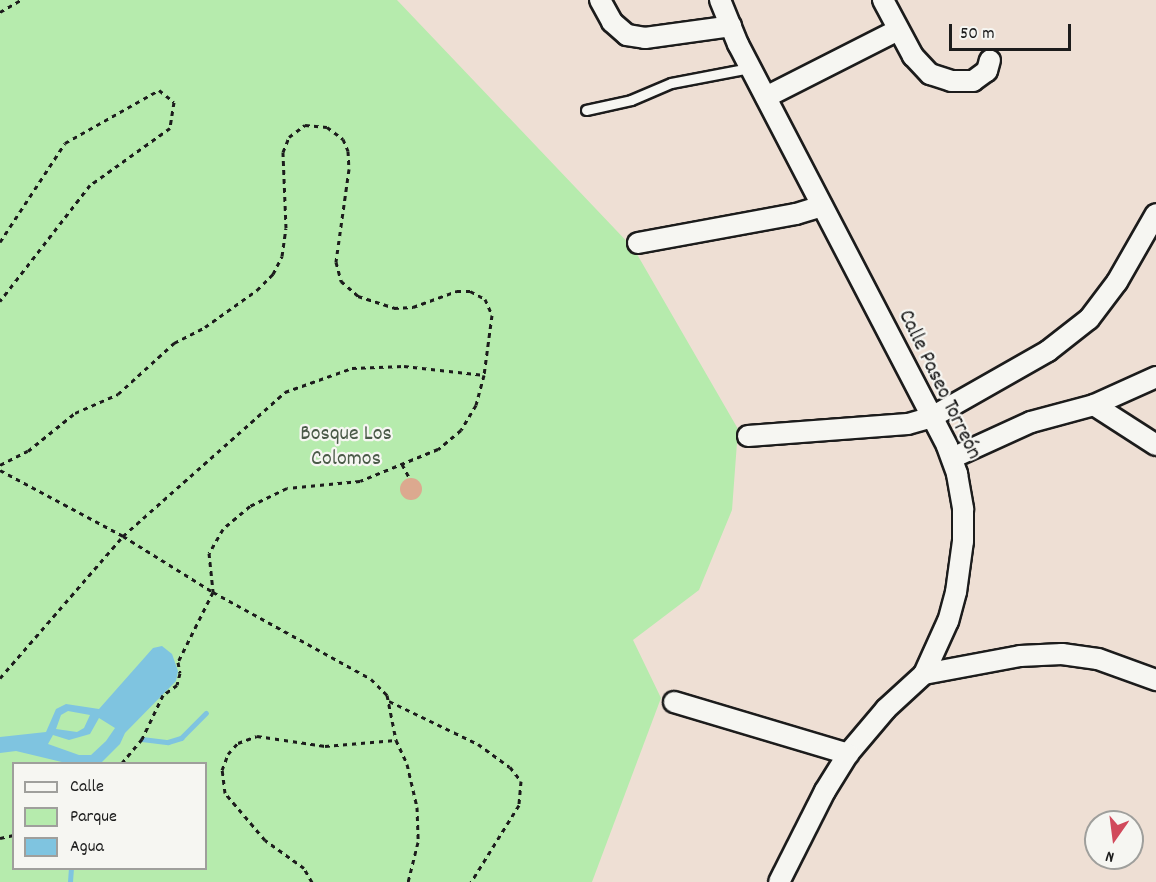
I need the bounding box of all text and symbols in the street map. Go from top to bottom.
scale bar [952,12,1074,50]
text: 50 m [960,22,995,47]
street label: Calle Paseo Torreón [891,306,987,464]
park label: Bosque Los Colomos [300,421,392,472]
legend [12,762,207,870]
text: Calle [70,775,104,800]
text: Parque [70,805,117,830]
north arrow [1084,810,1144,870]
text: Agua [70,835,104,860]
text: N [1103,844,1117,868]

